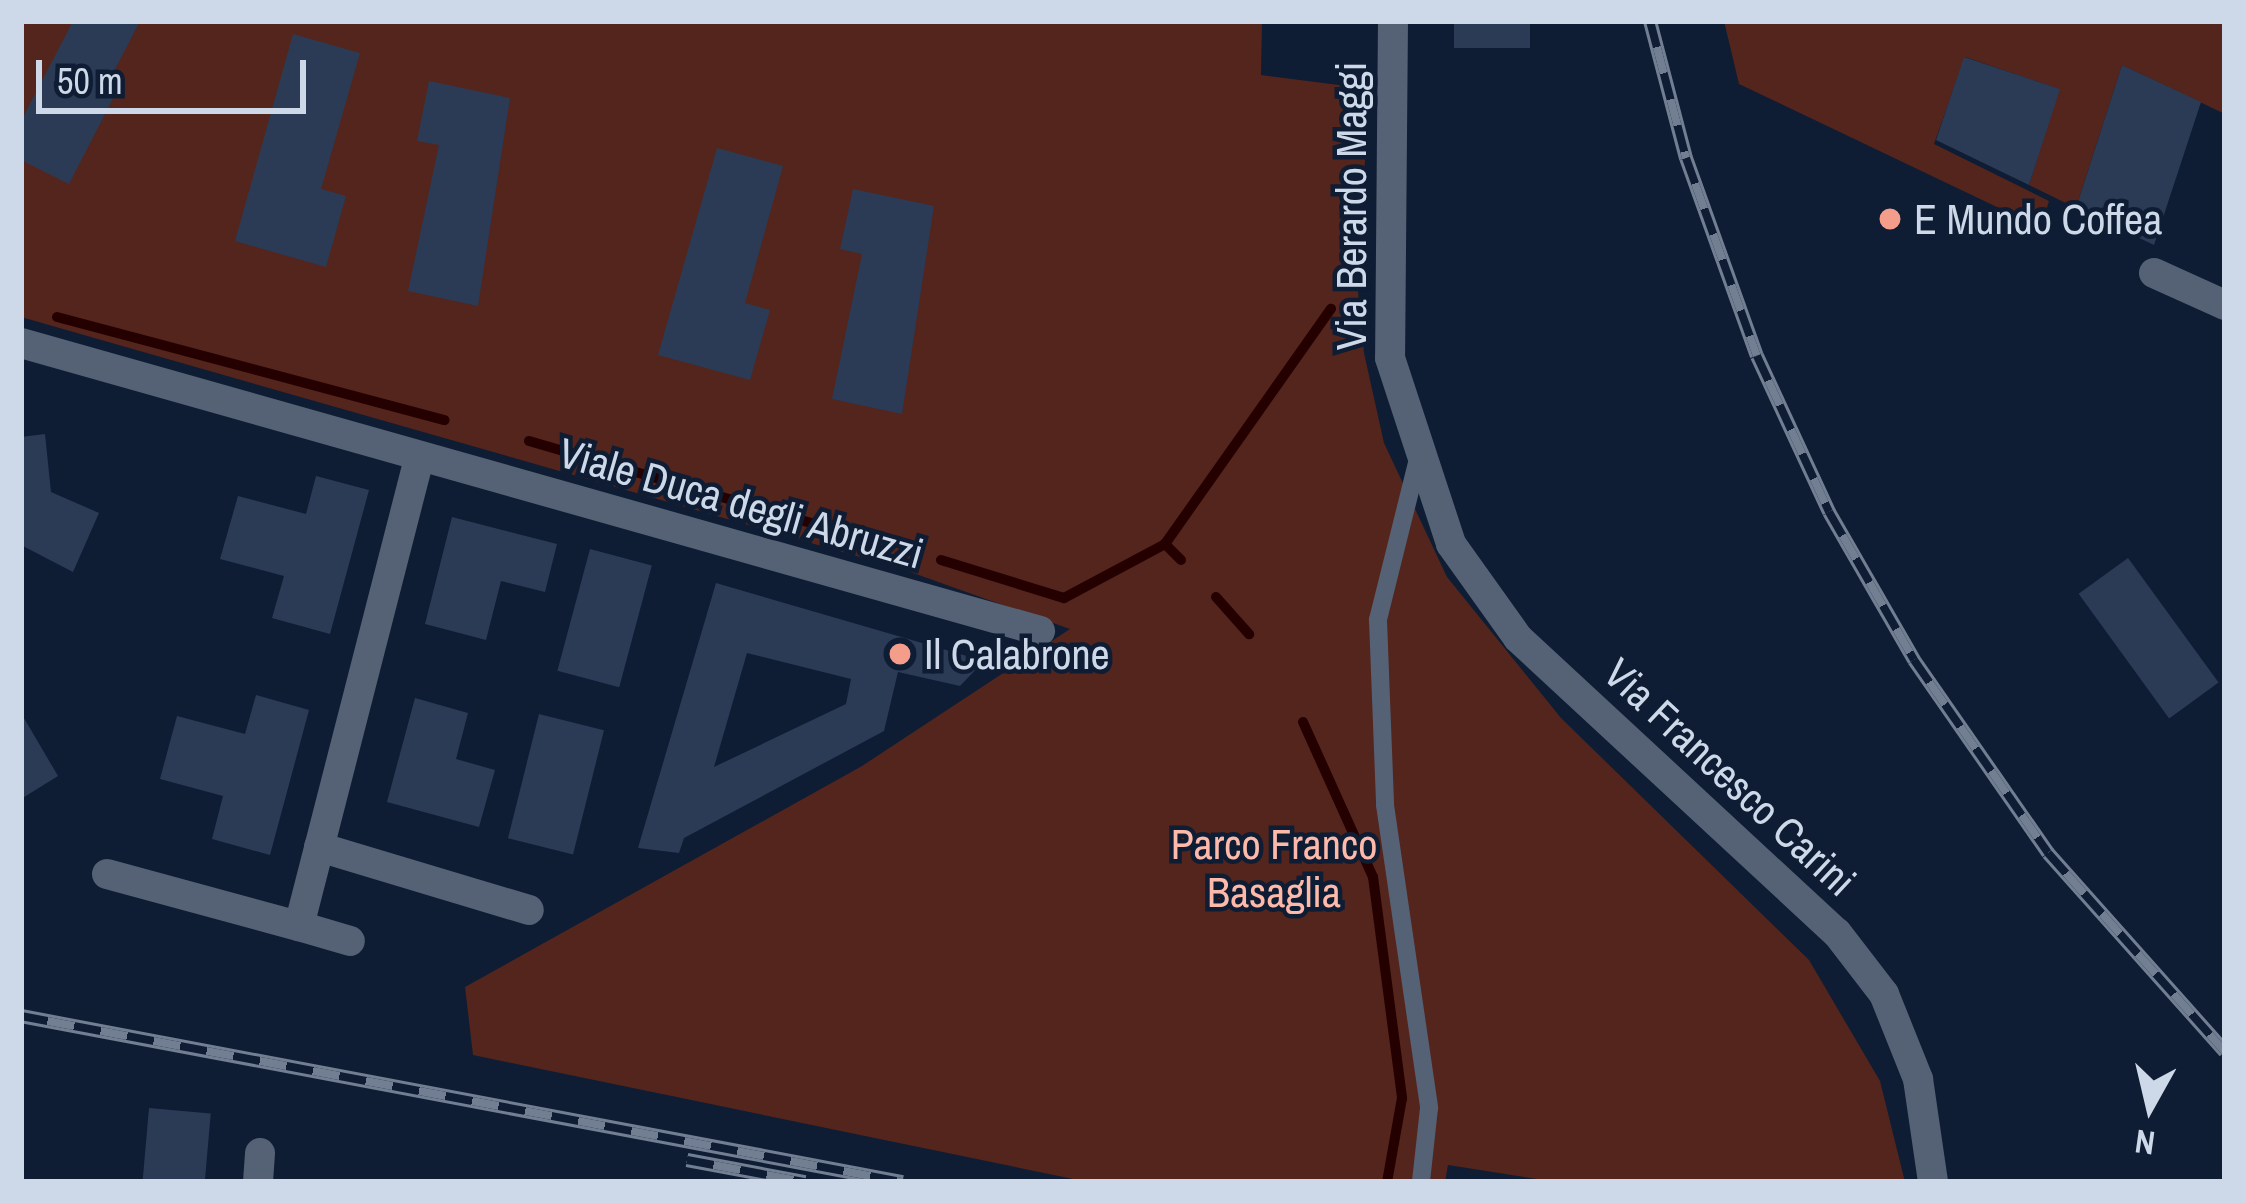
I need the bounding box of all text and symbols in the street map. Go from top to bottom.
scale bar [42,36,312,110]
text: 50 m [57,57,123,105]
street label: Via Berardo Maggi [1326,62,1376,350]
place label: E Mundo Coffea [1914,194,2162,244]
marker: E Mundo Coffea [1877,206,1903,232]
street label: Viale Duca degli Abruzzi [552,427,930,579]
place label: Il Calabrone [924,629,1110,679]
marker: Il Calabrone [887,641,913,667]
street label: Via Francesco Carini [1594,648,1866,906]
park label: Parco Franco Basaglia [1171,819,1377,918]
north arrow [2090,1047,2210,1167]
text: N [2132,1120,2158,1166]

